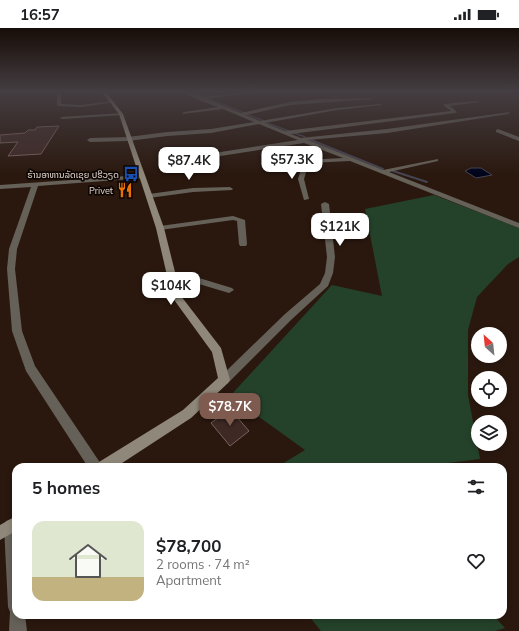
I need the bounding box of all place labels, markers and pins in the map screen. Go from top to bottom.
pin: $57.3K [259,146,325,180]
pin: $87.4K [156,147,222,181]
bus stop icon: ຮ້ານອາຫານລັດເຊຍ ປຣີວຽດ [122,165,140,183]
place label: ຮ້ານອາຫານລັດເຊຍ ປຣີວຽດ [27,169,119,180]
restaurant icon: Privet [116,181,134,199]
place label: Privet [89,185,113,196]
pin: $121K [312,213,368,247]
pin: $104K [143,272,199,306]
pin: $78.7K [197,393,263,427]

